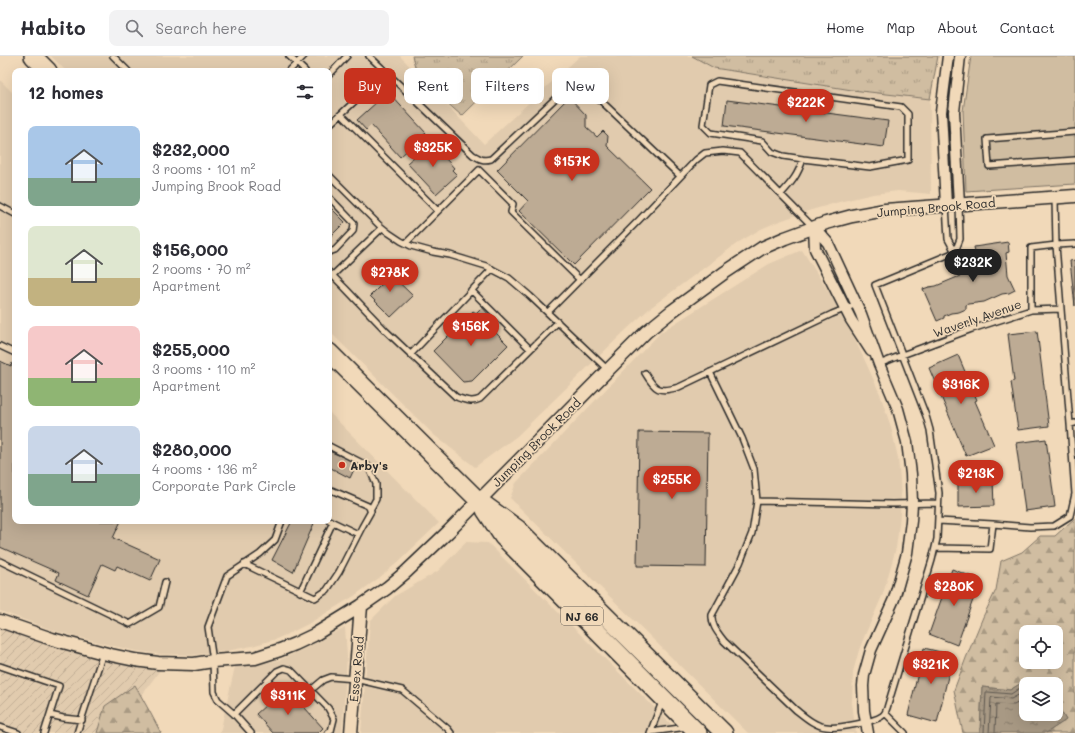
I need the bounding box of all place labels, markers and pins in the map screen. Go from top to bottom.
pin: $222K [778,89,834,123]
pin: $325K [405,134,461,168]
pin: $157K [544,148,600,182]
pin: $232K [945,249,1001,283]
pin: $278K [362,259,418,293]
pin: $156K [443,313,499,347]
pin: $316K [933,371,989,405]
place label: Arby's [350,457,388,473]
marker: Arby's [337,460,347,470]
pin: $213K [948,460,1004,494]
pin: $255K [644,466,700,500]
pin: $280K [926,573,982,607]
pin: $321K [903,651,959,685]
pin: $311K [260,682,316,716]

